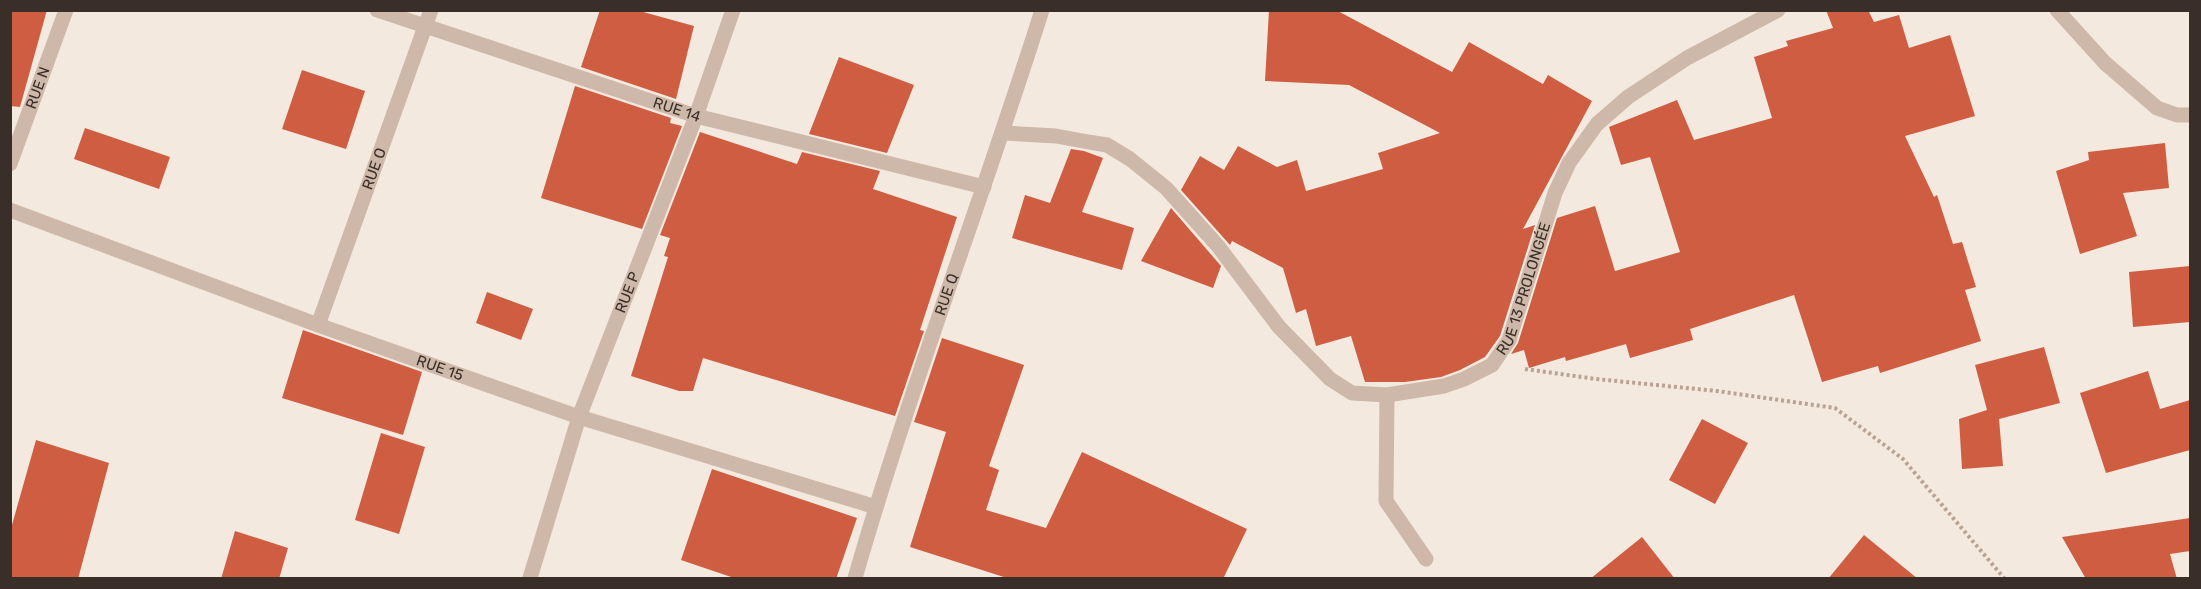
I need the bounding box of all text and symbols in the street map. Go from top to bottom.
street label: RUE N [22,64,54,111]
street label: RUE 14 [651,93,703,126]
street label: RUE O [358,145,390,192]
street label: RUE 13 PROLONGÉE [1492,220,1554,359]
street label: RUE P [611,269,644,316]
street label: RUE Q [931,271,962,318]
street label: RUE 15 [414,351,466,385]

